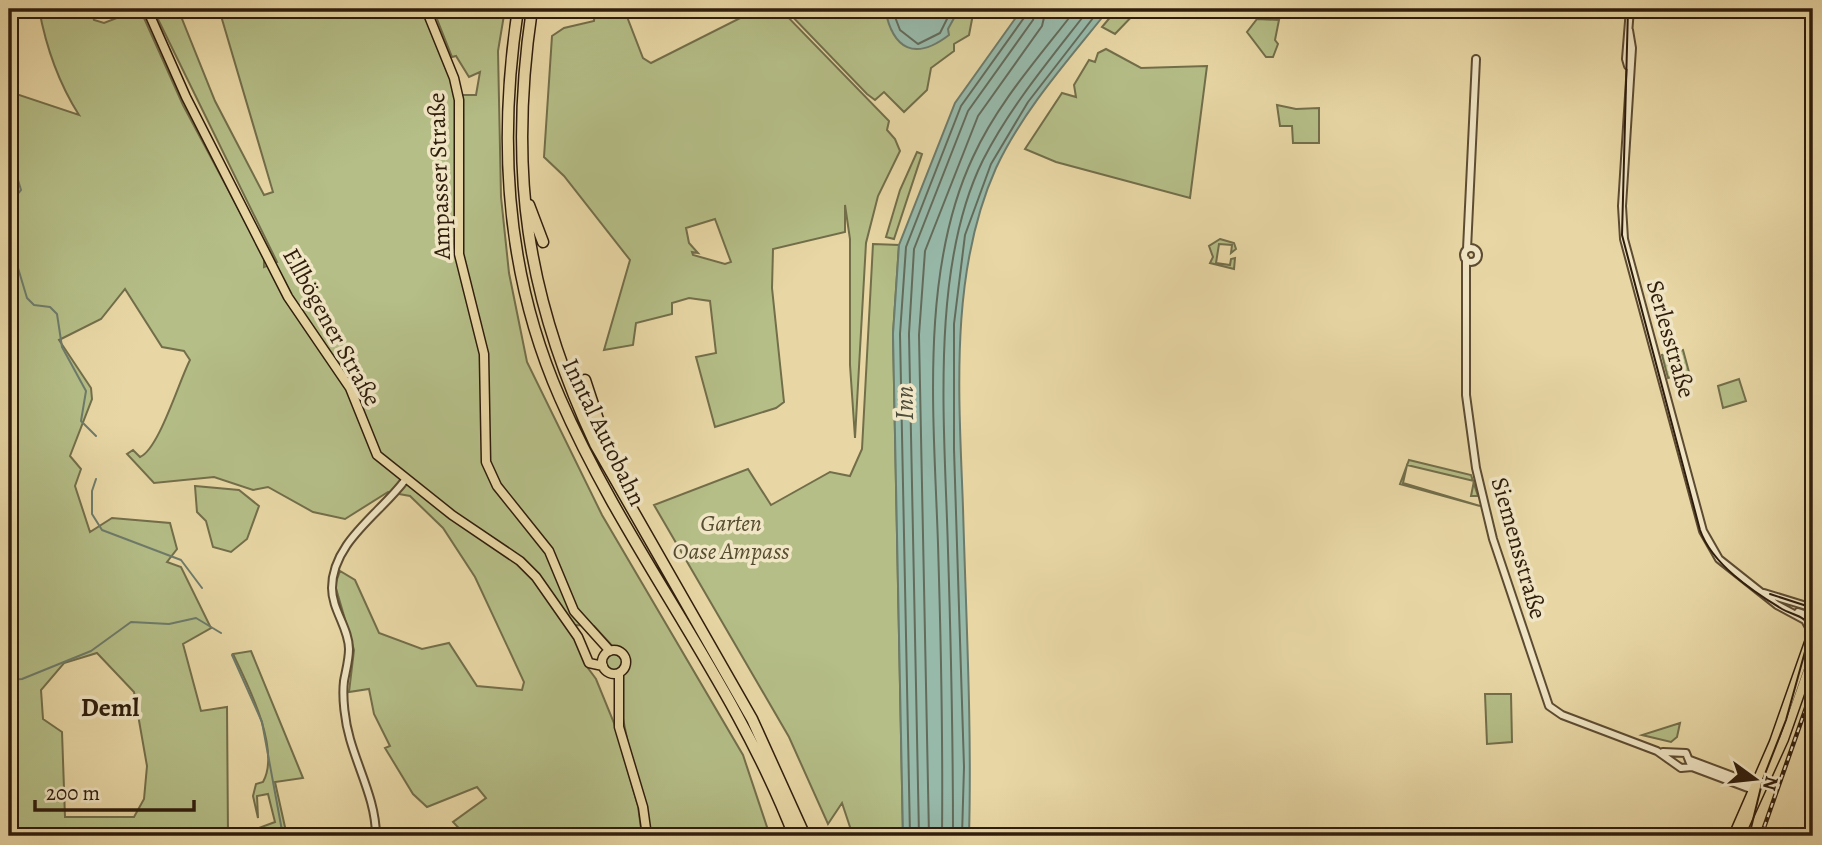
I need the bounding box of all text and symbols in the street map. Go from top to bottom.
street label: Ampasser Straße [420,92,458,261]
street label: Ellbögener Straße [275,242,389,412]
street label: Serlesstraße [1639,276,1703,402]
street label: Inntal Autobahn [555,353,653,511]
water label: Inn [887,386,922,420]
street label: Siemensstraße [1483,473,1555,623]
park label: Garten Oase Ampass [673,507,789,567]
district label: Deml [81,690,139,725]
north arrow [1720,744,1790,814]
scale bar [35,768,194,812]
text: N [1756,773,1785,793]
text: 200 m [46,779,100,807]

